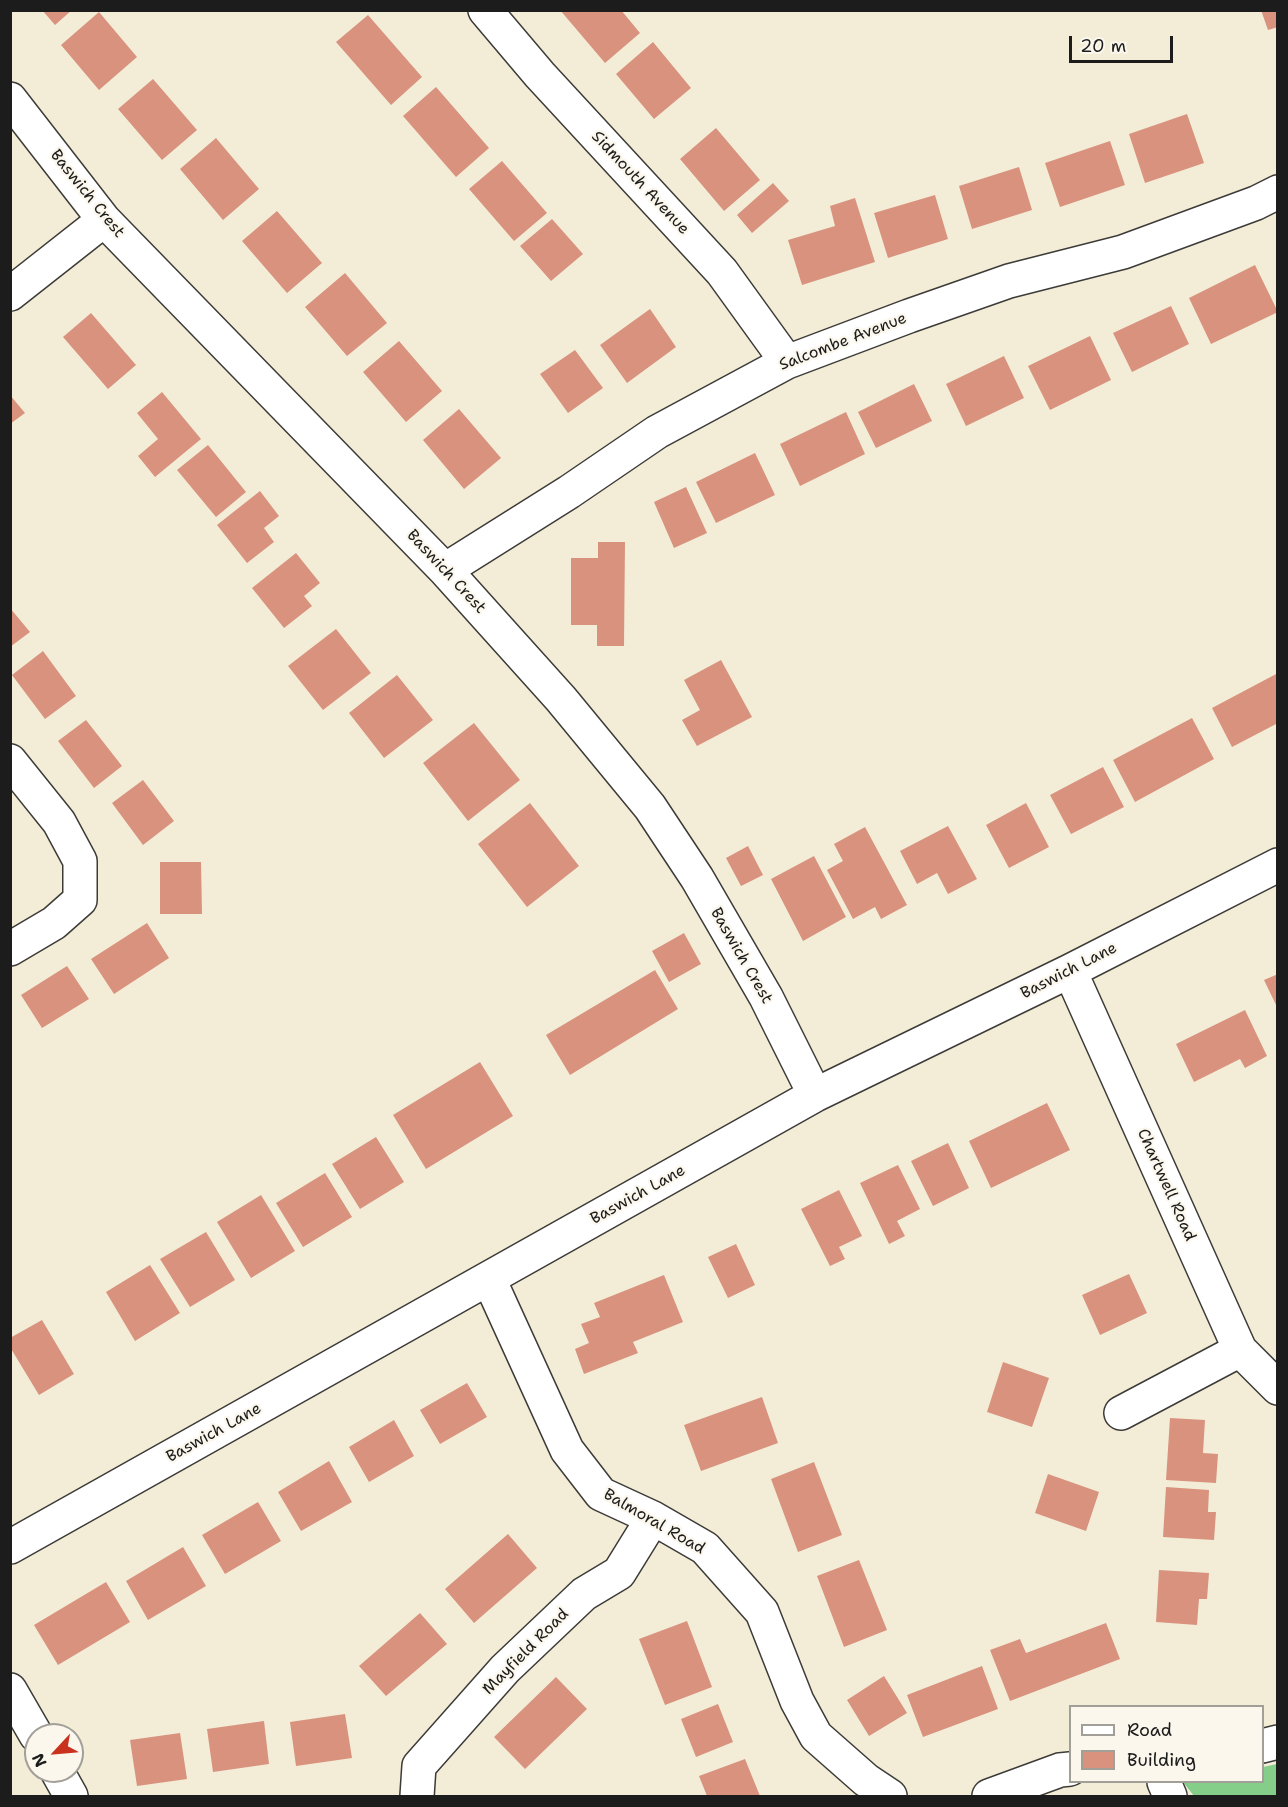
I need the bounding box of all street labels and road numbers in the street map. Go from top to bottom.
street label: Sidmouth Avenue [587,127,693,239]
street label: Baswich Crest [46,146,128,242]
street label: Salcombe Avenue [777,309,909,375]
street label: Baswich Crest [402,526,490,618]
street label: Baswich Crest [706,905,776,1007]
street label: Baswich Lane [1018,939,1120,1003]
street label: Chartwell Road [1133,1126,1199,1244]
street label: Baswich Lane [587,1161,689,1229]
street label: Baswich Lane [163,1399,265,1467]
street label: Balmoral Road [600,1485,708,1559]
street label: Mayfield Road [479,1605,573,1699]

